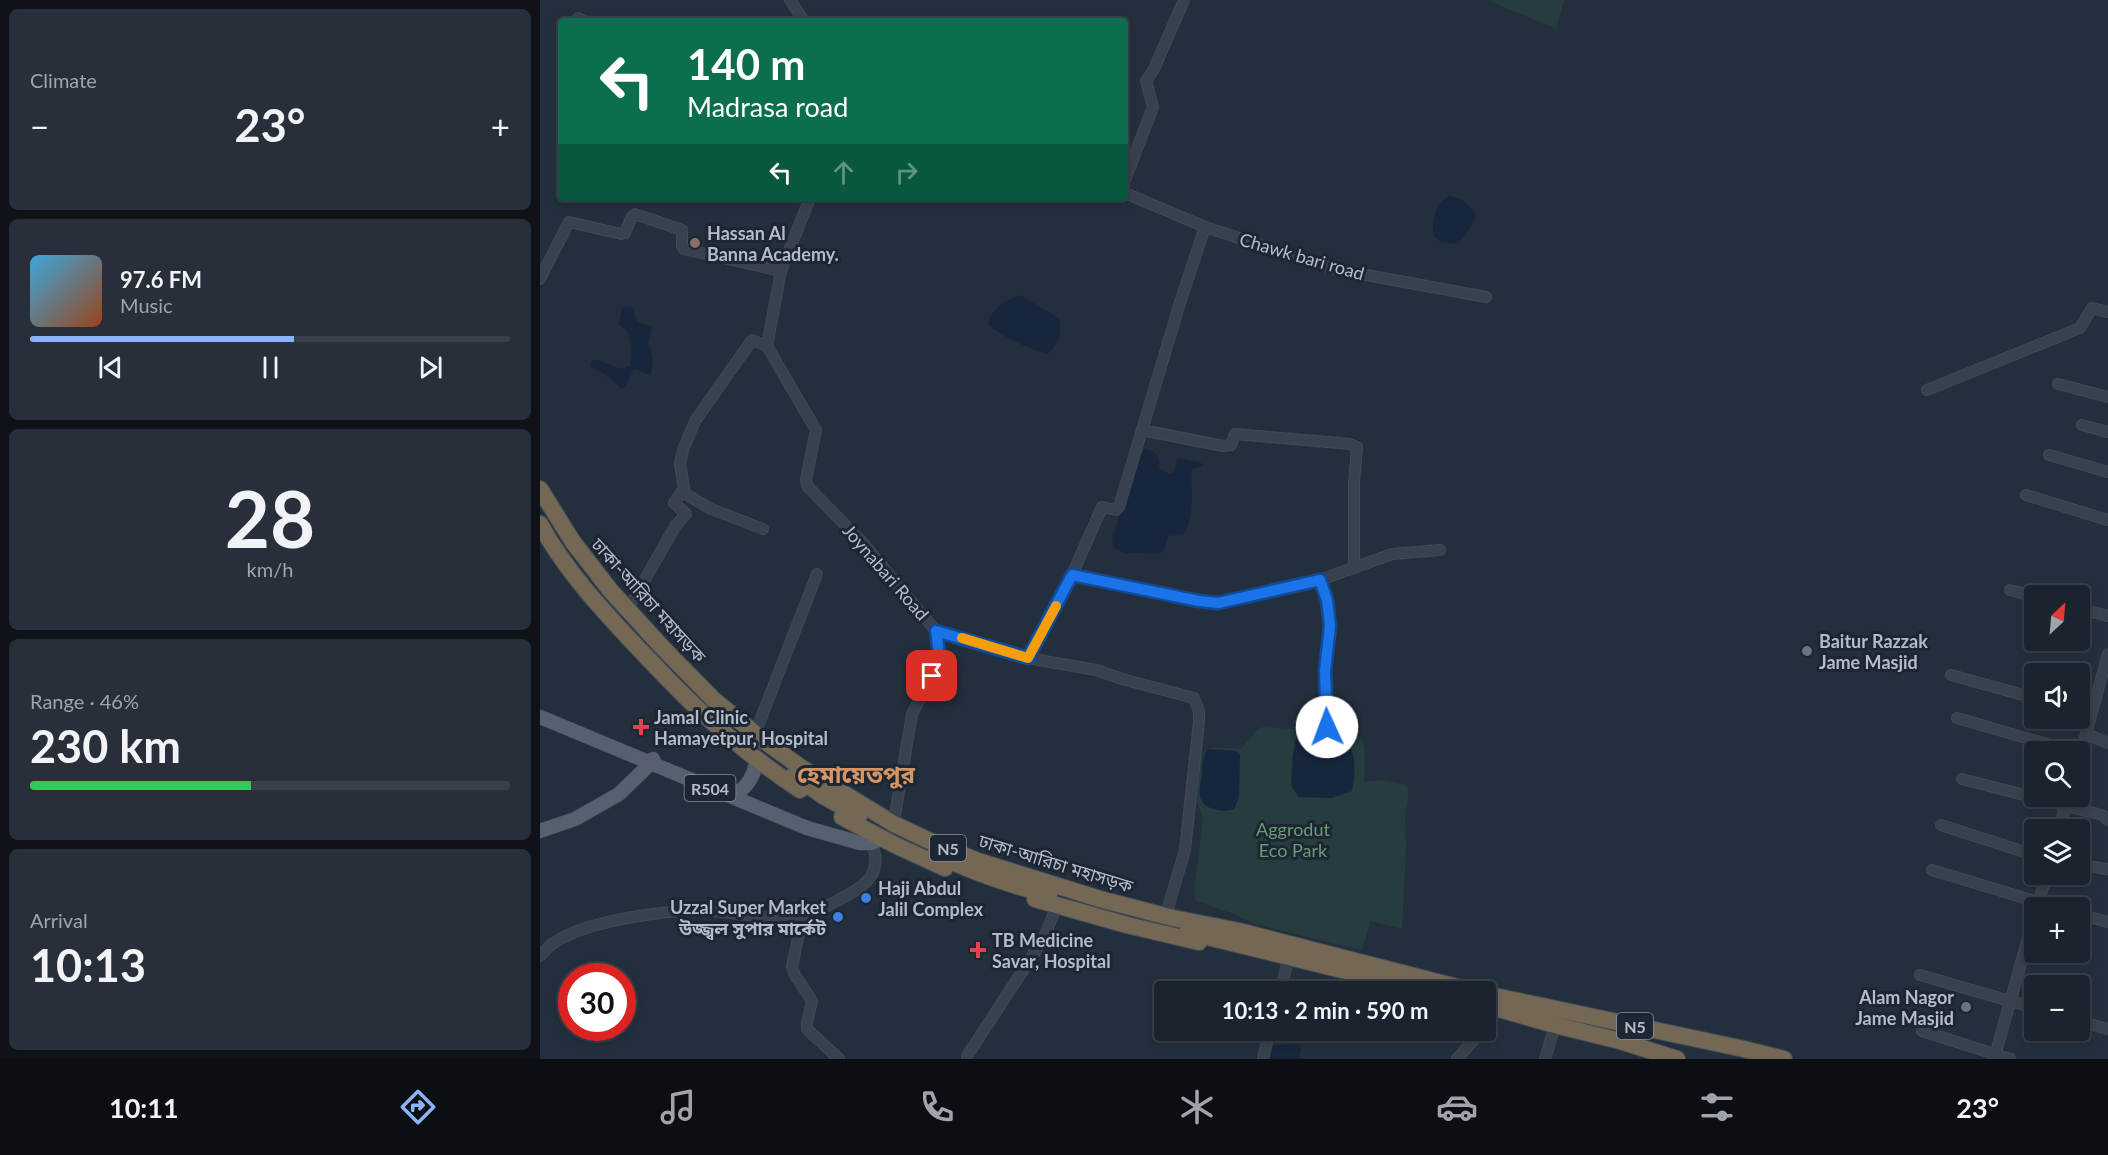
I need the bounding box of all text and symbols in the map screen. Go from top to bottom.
text: 140 m [687,39,805,89]
icon: left [588,42,666,120]
text: Climate [30,68,97,92]
text: Madrasa road [687,90,848,123]
text: 23° [235,98,305,152]
text: − [30,106,49,146]
text: + [491,106,510,146]
icon: left [764,156,797,189]
icon: ahead [827,156,860,189]
icon: right [890,156,923,189]
place label: Hassan Al Banna Academy. [707,222,839,265]
street label: Chawk bari road [1237,228,1367,284]
marker: Hassan Al Banna Academy. [688,236,702,250]
text: 97.6 FM [120,266,202,293]
text: Music [120,293,173,317]
icon: previous [94,351,127,384]
icon: pause [254,351,287,384]
icon: next [414,351,447,384]
text: 28 [225,471,315,565]
street label: Joynabari Road [838,520,934,624]
street label: ঢাকা-আরিচা মহাসড়ক [587,532,711,667]
text: km/h [247,557,293,581]
north arrow [2024,585,2090,651]
map controls [2024,585,2090,1041]
place label: Baitur Razzak Jame Masjid [1819,630,1928,673]
marker: Baitur Razzak Jame Masjid [1800,644,1814,658]
pin [906,650,957,701]
icon: arrive [915,659,948,692]
button: sound [2024,663,2090,729]
text: Range · 46% [30,689,139,713]
position arrow [1295,695,1359,759]
place label: Jamal Clinic Hamayetpur, Hospital [654,706,828,749]
marker: Jamal Clinic Hamayetpur, Hospital [632,718,650,736]
text: 230 km [30,719,181,773]
button: search [2024,741,2090,807]
district label: হেমায়েতপুর [797,759,916,789]
road number: R504 [684,775,735,801]
park label: Aggrodut Eco Park [1256,818,1330,861]
button: layers [2024,819,2090,885]
street label: ঢাকা-আরিচা মহাসড়ক [975,829,1136,897]
road number: N5 [930,835,966,861]
place label: Haji Abdul Jalil Complex [878,877,984,920]
marker: Haji Abdul Jalil Complex [859,891,873,905]
place label: Uzzal Super Market উজ্জ্বল সুপার মার্কেট [670,896,827,940]
button: + [2024,897,2090,963]
text: Arrival [30,908,88,932]
marker: Uzzal Super Market উজ্জ্বল সুপার মার্কেট [831,910,845,924]
place label: TB Medicine Savar, Hospital [992,929,1111,972]
text: 10:13 [30,938,146,992]
marker: TB Medicine Savar, Hospital [969,941,987,959]
speed limit sign: 30 [558,963,636,1041]
button: − [2024,975,2090,1041]
place label: Alam Nagor Jame Masjid [1855,986,1954,1029]
text: 10:13 · 2 min · 590 m [1222,997,1428,1024]
marker: Alam Nagor Jame Masjid [1959,1000,1973,1014]
road number: N5 [1617,1013,1653,1039]
icon: directions [397,1086,439,1128]
icon: music [657,1086,699,1128]
icon: phone [916,1086,958,1128]
icon: climate [1176,1086,1218,1128]
icon: car [1436,1086,1478,1128]
icon: filters [1696,1086,1738,1128]
text: 10:11 [109,1091,179,1124]
text: 23° [1956,1091,1999,1124]

